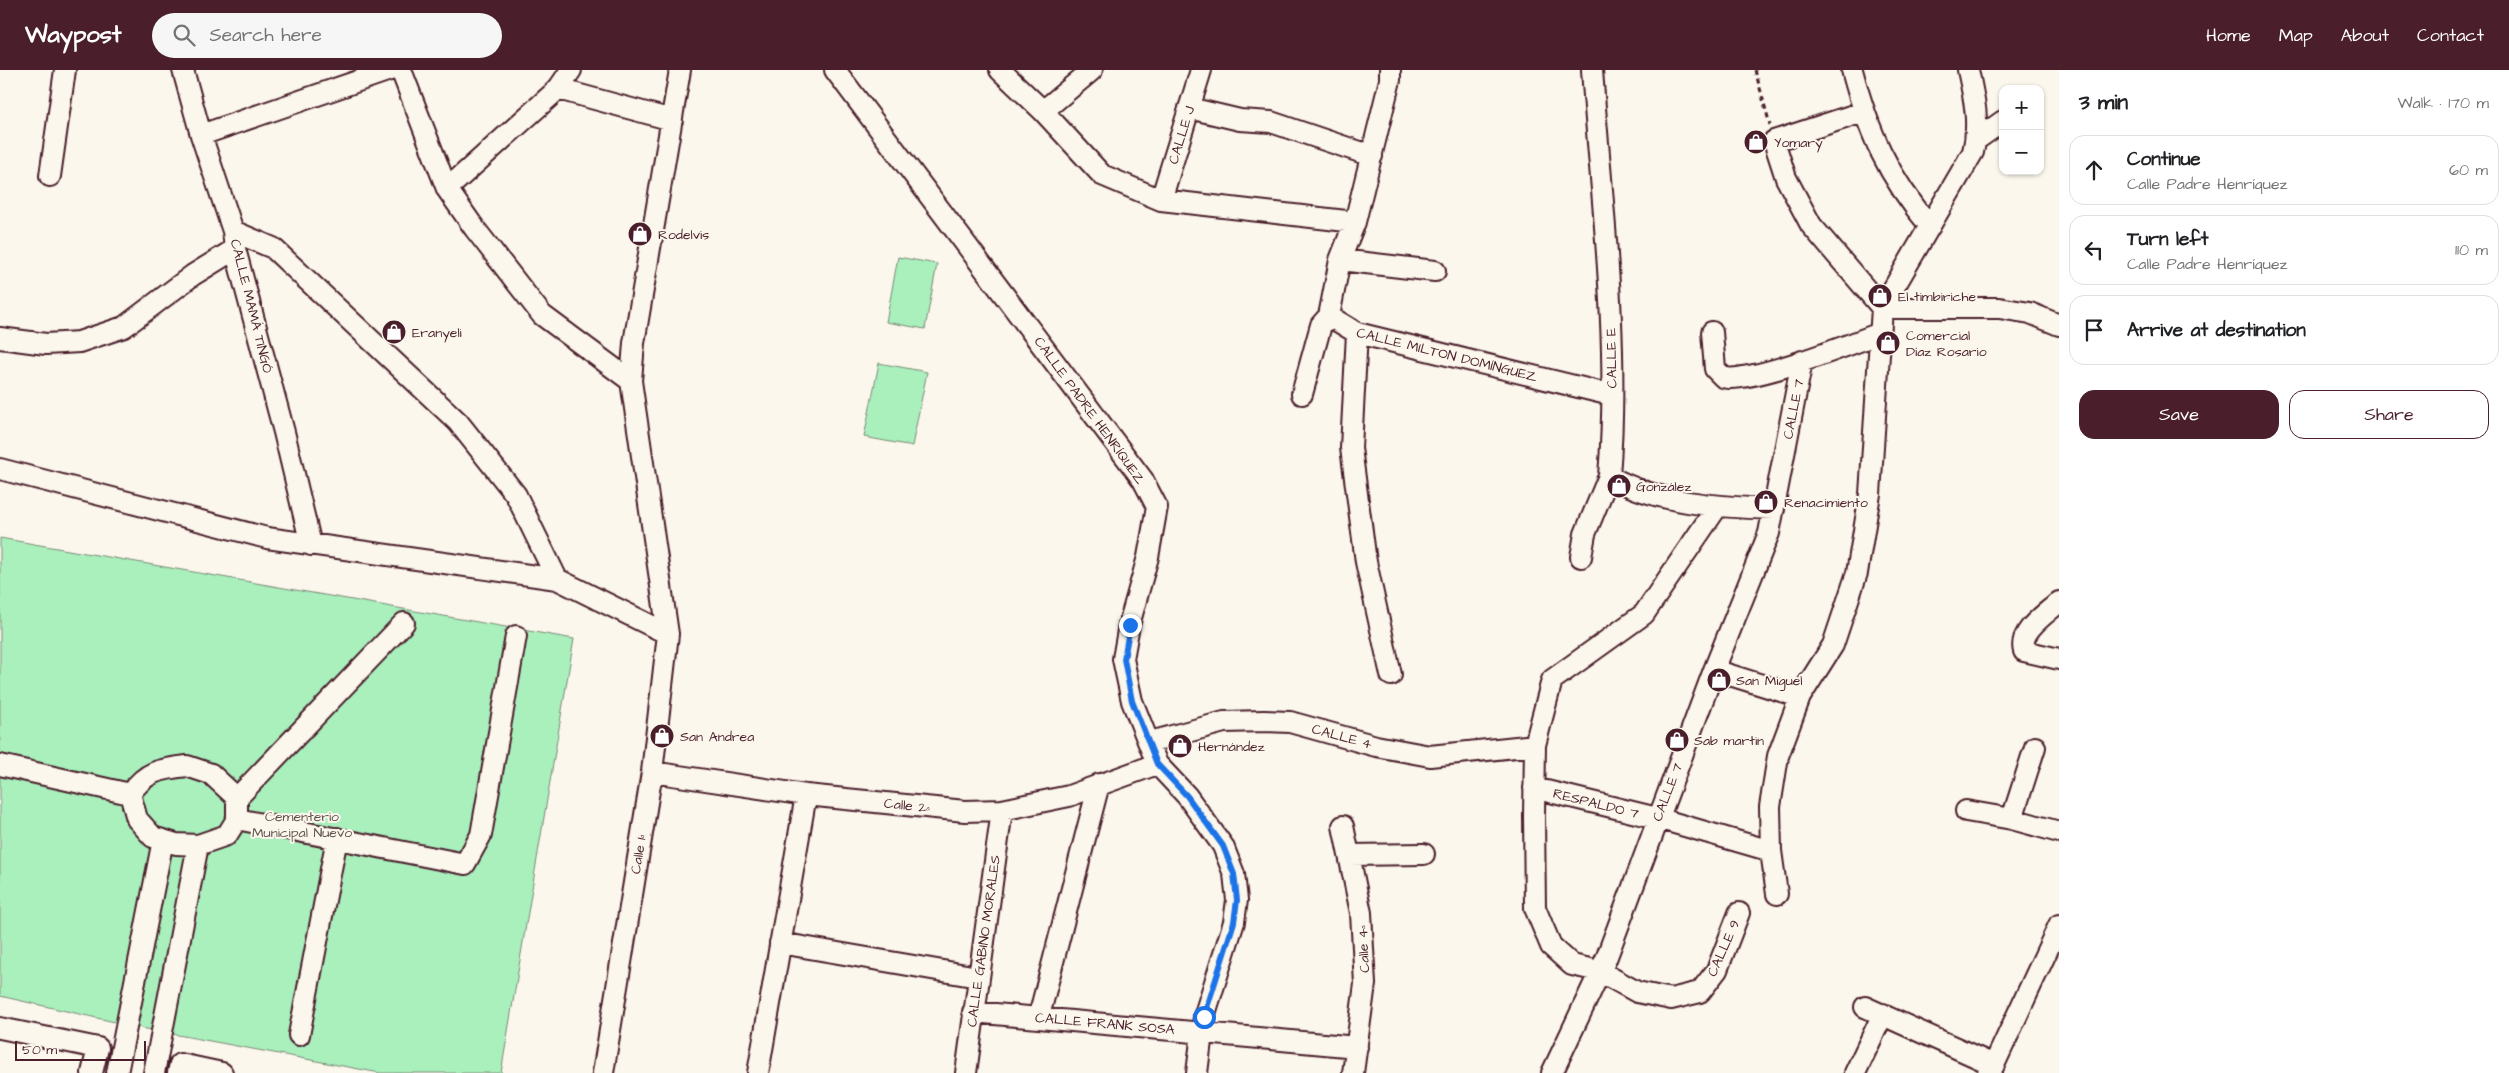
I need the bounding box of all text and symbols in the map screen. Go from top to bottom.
search box [152,13,502,58]
text: Waypost [25,18,122,52]
icon: search [170,21,198,49]
text: Search here [210,22,322,49]
text: Home [2206,23,2251,48]
text: Map [2279,23,2313,48]
text: About [2341,23,2389,48]
text: Contact [2417,23,2484,48]
map controls [1999,85,2044,175]
button: + [1999,85,2044,130]
text: 3 min [2079,88,2128,117]
text: Walk · 170 m [2398,92,2489,114]
street label: CALLE J [1164,103,1200,167]
shop icon: Yomary [1743,129,1769,155]
button: − [1999,130,2044,175]
place label: Yomary [1774,133,1823,153]
text: Continue [2127,146,2201,173]
icon: ahead [2080,156,2108,184]
text: 60 m [2449,159,2488,181]
text: Calle Padre Henríquez [2127,173,2288,195]
shop icon: Rodelvis [627,221,653,247]
place label: Rodelvis [658,225,709,245]
text: Turn left [2127,226,2208,253]
icon: left [2080,236,2108,264]
street label: CALLE MAMÁ TINGÓ [225,237,277,375]
text: 110 m [2455,239,2488,261]
text: Calle Padre Henríquez [2127,253,2288,275]
shop icon: El timbiriche [1867,283,1893,309]
place label: El timbiriche [1898,287,1976,307]
icon: arrive [2080,316,2108,344]
text: Arrive at destination [2127,317,2306,344]
shop icon: Eranyeli [381,319,407,345]
place label: Eranyeli [412,323,462,343]
street label: CALLE MILTON DOMÍNGUEZ [1354,323,1539,387]
place label: Comercial Díaz Rosario [1906,326,1987,362]
street label: CALLE E [1601,327,1623,388]
shop icon: Comercial Díaz Rosario [1875,330,1901,356]
street label: CALLE PADRE HENRÍQUEZ [1029,333,1150,488]
street label: CALLE 7 [1778,377,1810,441]
button: Save [2079,390,2279,439]
button: Share [2289,390,2489,439]
shop icon: González [1606,473,1632,499]
place label: González [1636,477,1691,497]
shop icon: Renacimiento [1753,489,1779,515]
place label: Renacimiento [1784,493,1868,513]
route end [1119,614,1142,637]
shop icon: San Miguel [1706,667,1732,693]
place label: San Miguel [1736,671,1803,691]
street label: CALLE 4 [1309,719,1375,755]
shop icon: San Andrea [649,723,675,749]
place label: San Andrea [680,727,754,747]
shop icon: Sab martin [1664,727,1690,753]
place label: Sab martin [1694,731,1764,751]
shop icon: Hernández [1167,733,1193,759]
place label: Hernández [1198,737,1265,757]
street label: CALLE 7 [1648,760,1688,824]
street label: RESPALDO 7 [1551,784,1641,824]
street label: Calle 2ª [883,794,931,818]
park label: Cementerio Municipal Nuevo [252,807,352,843]
street label: Calle 1ª [626,832,652,875]
street label: CALLE GABINO MORALES [962,854,1006,1028]
street label: CALLE 9 [1703,917,1745,980]
street label: Calle 4ª [1353,924,1375,973]
route start [1193,1006,1216,1029]
street label: CALLE FRANK SOSA [1034,1008,1176,1040]
scale bar [15,1038,146,1061]
text: 50 m [22,1040,57,1060]

